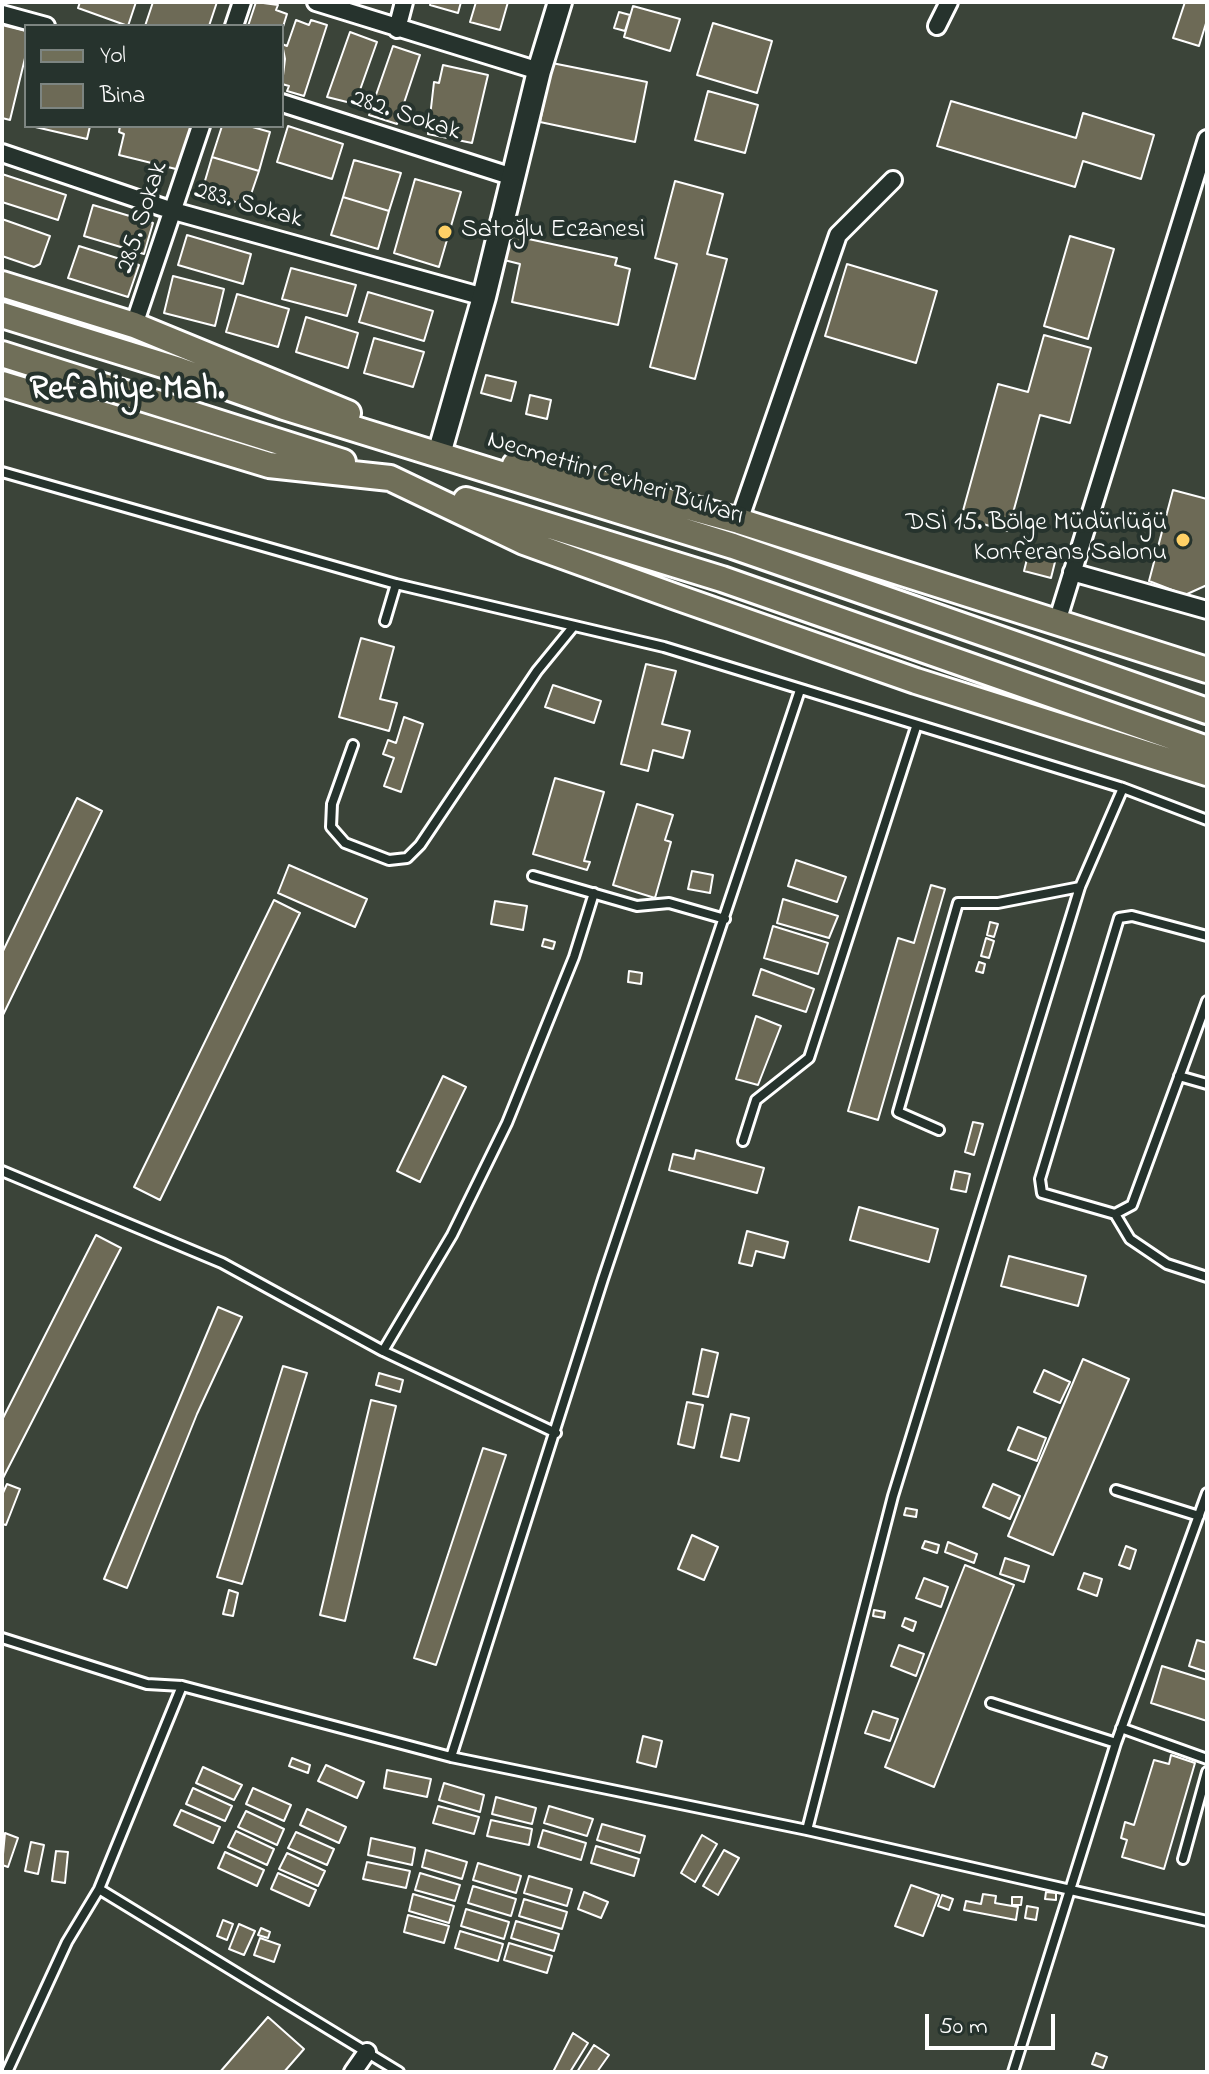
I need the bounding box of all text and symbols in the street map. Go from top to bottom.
legend [24,24,284,128]
text: Yol [100,39,126,74]
text: Bina [100,79,145,114]
street label: 282. Sokak [346,85,464,149]
street label: 285. Sokak [111,158,177,278]
street label: 283. Sokak [190,177,306,237]
place label: Satoğlu Eczanesi [461,216,645,248]
marker: Satoğlu Eczanesi [436,223,454,241]
district label: Refahiye Mah. [29,372,225,412]
street label: Necmettin Cevheri Bulvarı [483,426,747,534]
place label: DSİ 15. Bölge Müdürlüğü Konferans Salonu [906,509,1167,570]
marker: DSİ 15. Bölge Müdürlüğü Konferans Salonu [1174,531,1192,549]
scale bar [929,1998,1059,2048]
text: 50 m [939,2010,988,2045]

